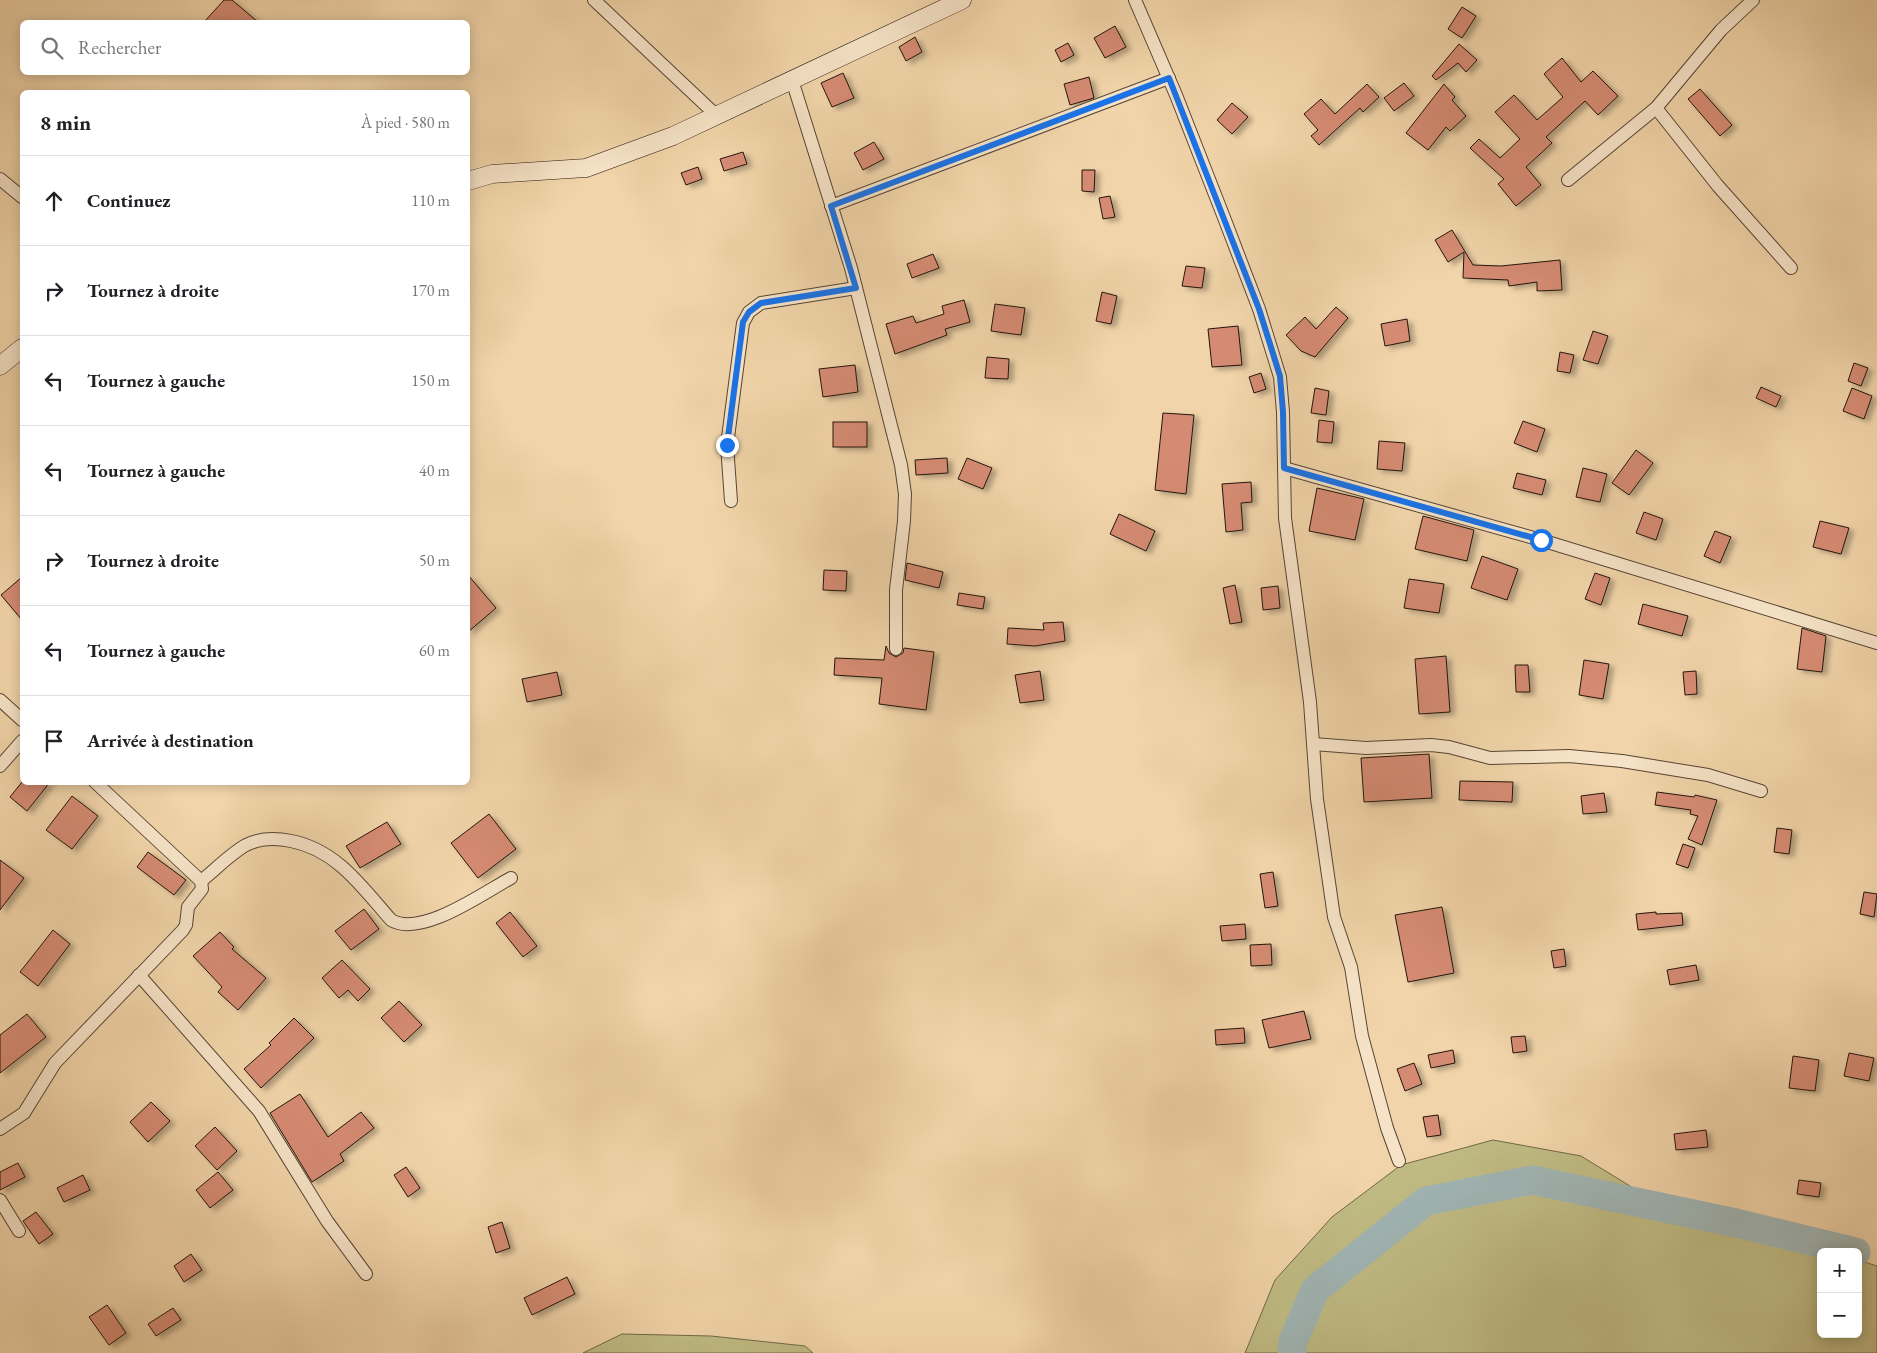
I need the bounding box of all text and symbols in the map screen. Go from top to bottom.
search box [20,20,470,75]
icon: search [38,34,66,62]
text: Rechercher [78,35,161,60]
text: 8 min [40,109,91,136]
text: À pied · 580 m [361,112,450,133]
icon: ahead [40,187,68,215]
text: Continuez [87,188,171,213]
text: 110 m [411,190,450,211]
icon: right [40,277,68,305]
text: Tournez à droite [87,278,219,303]
text: 170 m [411,280,450,301]
icon: left [40,367,68,395]
text: Tournez à gauche [87,368,225,393]
text: 150 m [411,370,450,391]
route end [716,434,739,457]
icon: left [40,457,68,485]
text: Tournez à gauche [87,458,225,483]
text: 40 m [419,460,450,481]
route start [1530,529,1553,552]
icon: right [40,547,68,575]
text: Tournez à droite [87,548,219,573]
text: 50 m [419,550,450,571]
icon: left [40,637,68,665]
text: Tournez à gauche [87,638,225,663]
text: 60 m [419,640,450,661]
icon: arrive [40,727,68,755]
text: Arrivée à destination [87,728,254,753]
map controls [1817,1248,1862,1338]
button: + [1817,1248,1862,1293]
button: − [1817,1293,1862,1338]

